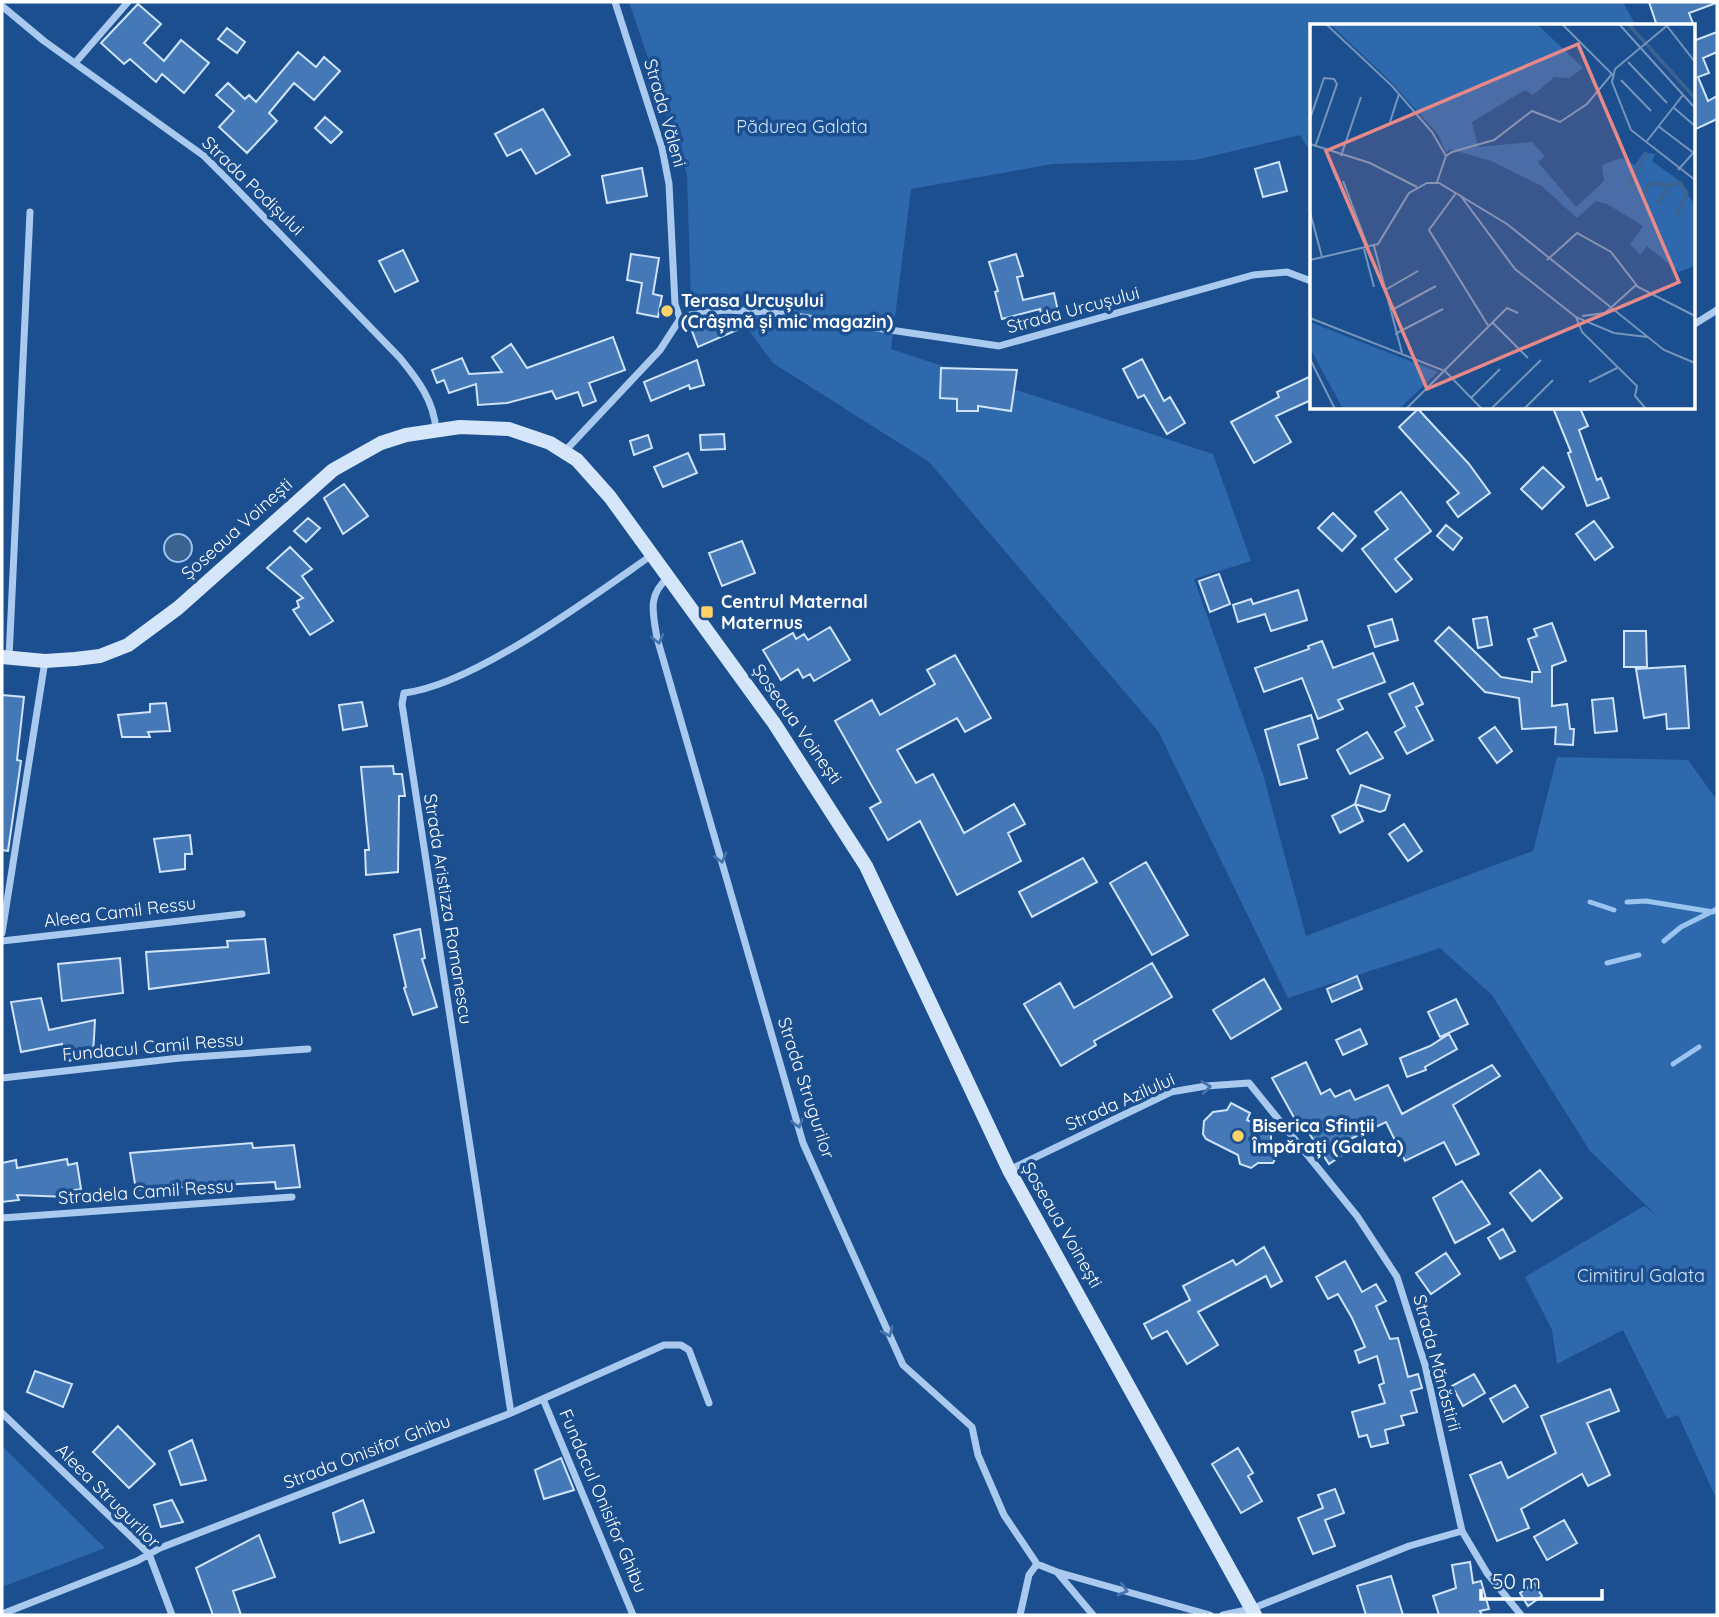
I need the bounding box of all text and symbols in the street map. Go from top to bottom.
inset map [1310,24,1694,410]
street label: Strada Văleni [639,56,692,170]
park label: Pădurea Galata [736,115,868,138]
street label: Strada Podișului [197,131,309,240]
street label: Strada Urcușului [1004,281,1142,338]
place label: Terasa Urcușului (Crâșmă și mic magazin) [681,289,893,334]
marker: Terasa Urcușului (Crâșmă și mic magazin) [659,303,675,319]
street label: Șoseaua Voinești [176,473,297,585]
place label: Centrul Maternal Maternus [721,590,868,634]
marker: Centrul Maternal Maternus [699,604,715,620]
one-way arrow [650,633,665,645]
street label: Șoseaua Voinești [747,659,847,788]
street label: Strada Aristizza Romanescu [419,792,478,1026]
one-way arrow [712,852,727,864]
street label: Aleea Camil Ressu [43,891,197,932]
street label: Strada Strugurilor [773,1014,840,1162]
street label: Fundacul Camil Ressu [61,1027,245,1066]
street label: Strada Azilului [1062,1067,1178,1136]
one-way arrow [1200,1079,1211,1094]
place label: Biserica Sfinții Împărați (Galata) [1251,1114,1403,1159]
one-way arrow [789,1117,804,1129]
marker: Biserica Sfinții Împărați (Galata) [1230,1128,1246,1144]
street label: Șoseaua Voinești [1017,1158,1108,1292]
street label: Stradela Camil Ressu [57,1174,235,1209]
park label: Cimitirul Galata [1577,1264,1705,1287]
street label: Strada Mănăstirii [1408,1292,1467,1434]
one-way arrow [880,1325,894,1337]
street label: Fundacul Onisifor Ghibu [554,1405,653,1596]
street label: Strada Onisifor Ghibu [280,1409,454,1494]
street label: Aleea Strugurilor [51,1438,166,1553]
scale bar [1481,1558,1602,1602]
text: 50 m [1492,1568,1541,1594]
one-way arrow [1117,1582,1129,1597]

